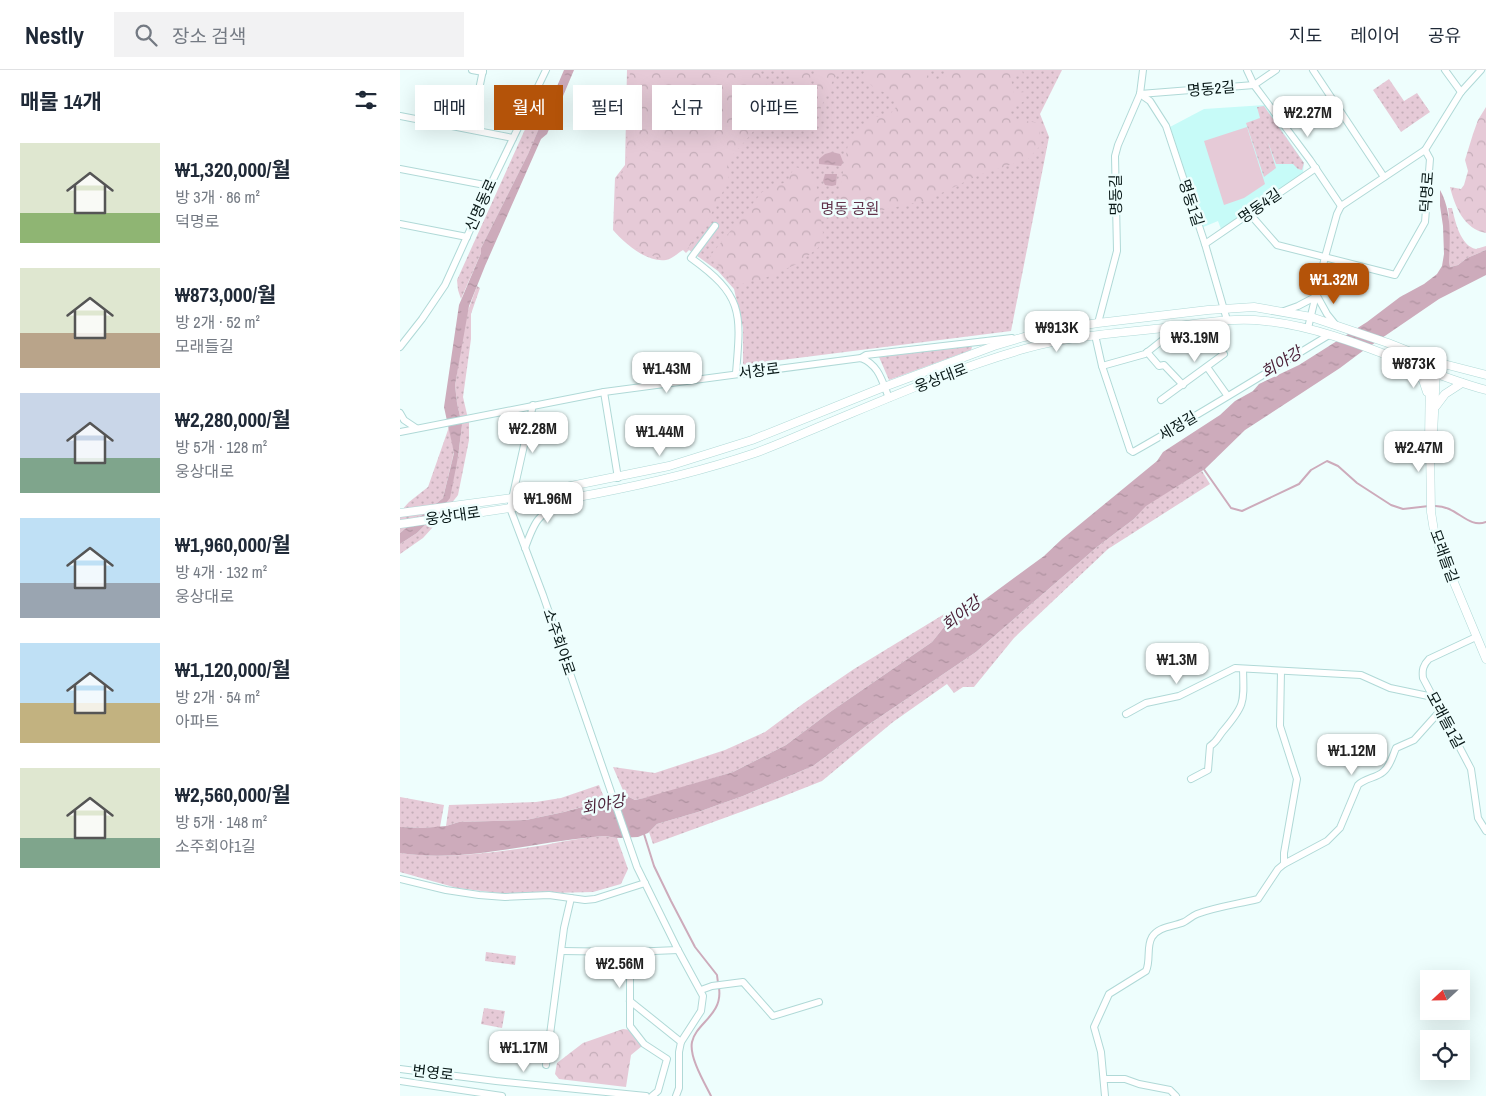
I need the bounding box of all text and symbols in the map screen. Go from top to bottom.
search box [114,12,464,57]
text: Nestly [25,19,84,51]
icon: search [132,21,160,49]
text: 장소 검색 [172,23,246,49]
text: 지도 [1289,23,1322,48]
text: 레이어 [1350,23,1400,48]
text: 공유 [1428,23,1461,48]
street label: 명동2길 [1186,76,1236,101]
chip: 매매 [415,85,484,130]
chip: 월세 [494,85,563,130]
chip: 필터 [573,85,642,130]
chip: 신규 [652,85,722,130]
chip: 아파트 [732,85,817,130]
icon: filters [352,86,380,114]
text: 매물 14개 [20,87,102,116]
pin: ₩2.27M [1267,96,1349,138]
text: ₩2.27M [1284,101,1332,123]
text: ₩1,320,000/월 [175,155,291,184]
icon: home [60,163,120,223]
street label: 덕명로 [1415,171,1438,213]
street label: 명동길 [1105,174,1126,216]
street label: 신명동로 [460,175,501,234]
street label: 명동1길 [1174,177,1209,229]
street label: 명동4길 [1234,183,1285,228]
text: 방 3개 · 86 m² [175,186,260,208]
park label: 명동 공원 [821,198,879,219]
text: 덕명로 [175,210,219,232]
pin: ₩1.32M [1293,262,1375,305]
text: ₩1.32M [1310,268,1358,290]
text: ₩873,000/월 [175,280,276,309]
icon: home [60,288,120,348]
pin: ₩913K [1022,310,1092,353]
text: 방 2개 · 52 m² [175,311,260,333]
text: ₩913K [1036,316,1078,338]
pin: ₩3.19M [1154,320,1236,363]
text: ₩3.19M [1171,326,1219,348]
text: 모래들길 [175,335,234,357]
water label: 회야강 [1256,340,1307,383]
pin: ₩873K [1379,346,1449,389]
pin: ₩1.43M [626,352,708,394]
text: ₩873K [1393,352,1435,374]
text: ₩1.43M [643,357,691,379]
street label: 서창로 [737,358,781,383]
street label: 웅상대로 [911,358,970,397]
text: ₩2,280,000/월 [175,405,291,434]
street label: 세정길 [1155,406,1201,445]
pin: ₩2.28M [492,412,574,454]
icon: home [60,413,120,473]
pin: ₩1.44M [619,414,701,457]
text: ₩2.28M [509,417,557,439]
text: ₩1.44M [636,420,684,442]
pin: ₩2.47M [1378,430,1460,473]
text: 방 5개 · 128 m² [175,436,267,458]
text: ₩2.47M [1395,436,1443,458]
text: 웅상대로 [175,460,234,482]
pin: ₩1.96M [507,482,589,524]
text: ₩1.96M [524,487,572,509]
street label: 웅상대로 [424,501,482,530]
street label: 모래들길 [1425,526,1464,585]
text: ₩1,960,000/월 [175,530,291,559]
icon: home [60,538,120,598]
text: 방 4개 · 132 m² [175,561,267,583]
text: 웅상대로 [175,585,234,607]
water label: 회야강 [937,589,987,635]
street label: 소주회야로 [538,606,581,678]
pin: ₩1.3M [1142,642,1212,685]
text: ₩1.3M [1157,648,1197,670]
text: ₩1,120,000/월 [175,655,291,684]
icon: home [60,663,120,723]
text: 방 2개 · 54 m² [175,686,260,708]
street label: 모래들1길 [1422,687,1469,752]
text: 아파트 [175,710,219,732]
pin: ₩1.12M [1311,734,1393,776]
text: ₩1.12M [1328,739,1376,761]
text: ₩2,560,000/월 [175,780,291,809]
icon: home [60,788,120,848]
water label: 회야강 [579,788,629,819]
text: 방 5개 · 148 m² [175,811,267,833]
text: 소주회야1길 [175,835,256,857]
pin: ₩2.56M [579,946,661,989]
text: ₩2.56M [596,952,644,974]
north arrow [1420,970,1470,1020]
map controls [1420,970,1470,1080]
pin: ₩1.17M [483,1030,565,1073]
button: locate [1420,1030,1470,1080]
text: ₩1.17M [500,1036,548,1058]
street label: 번영로 [411,1060,455,1085]

